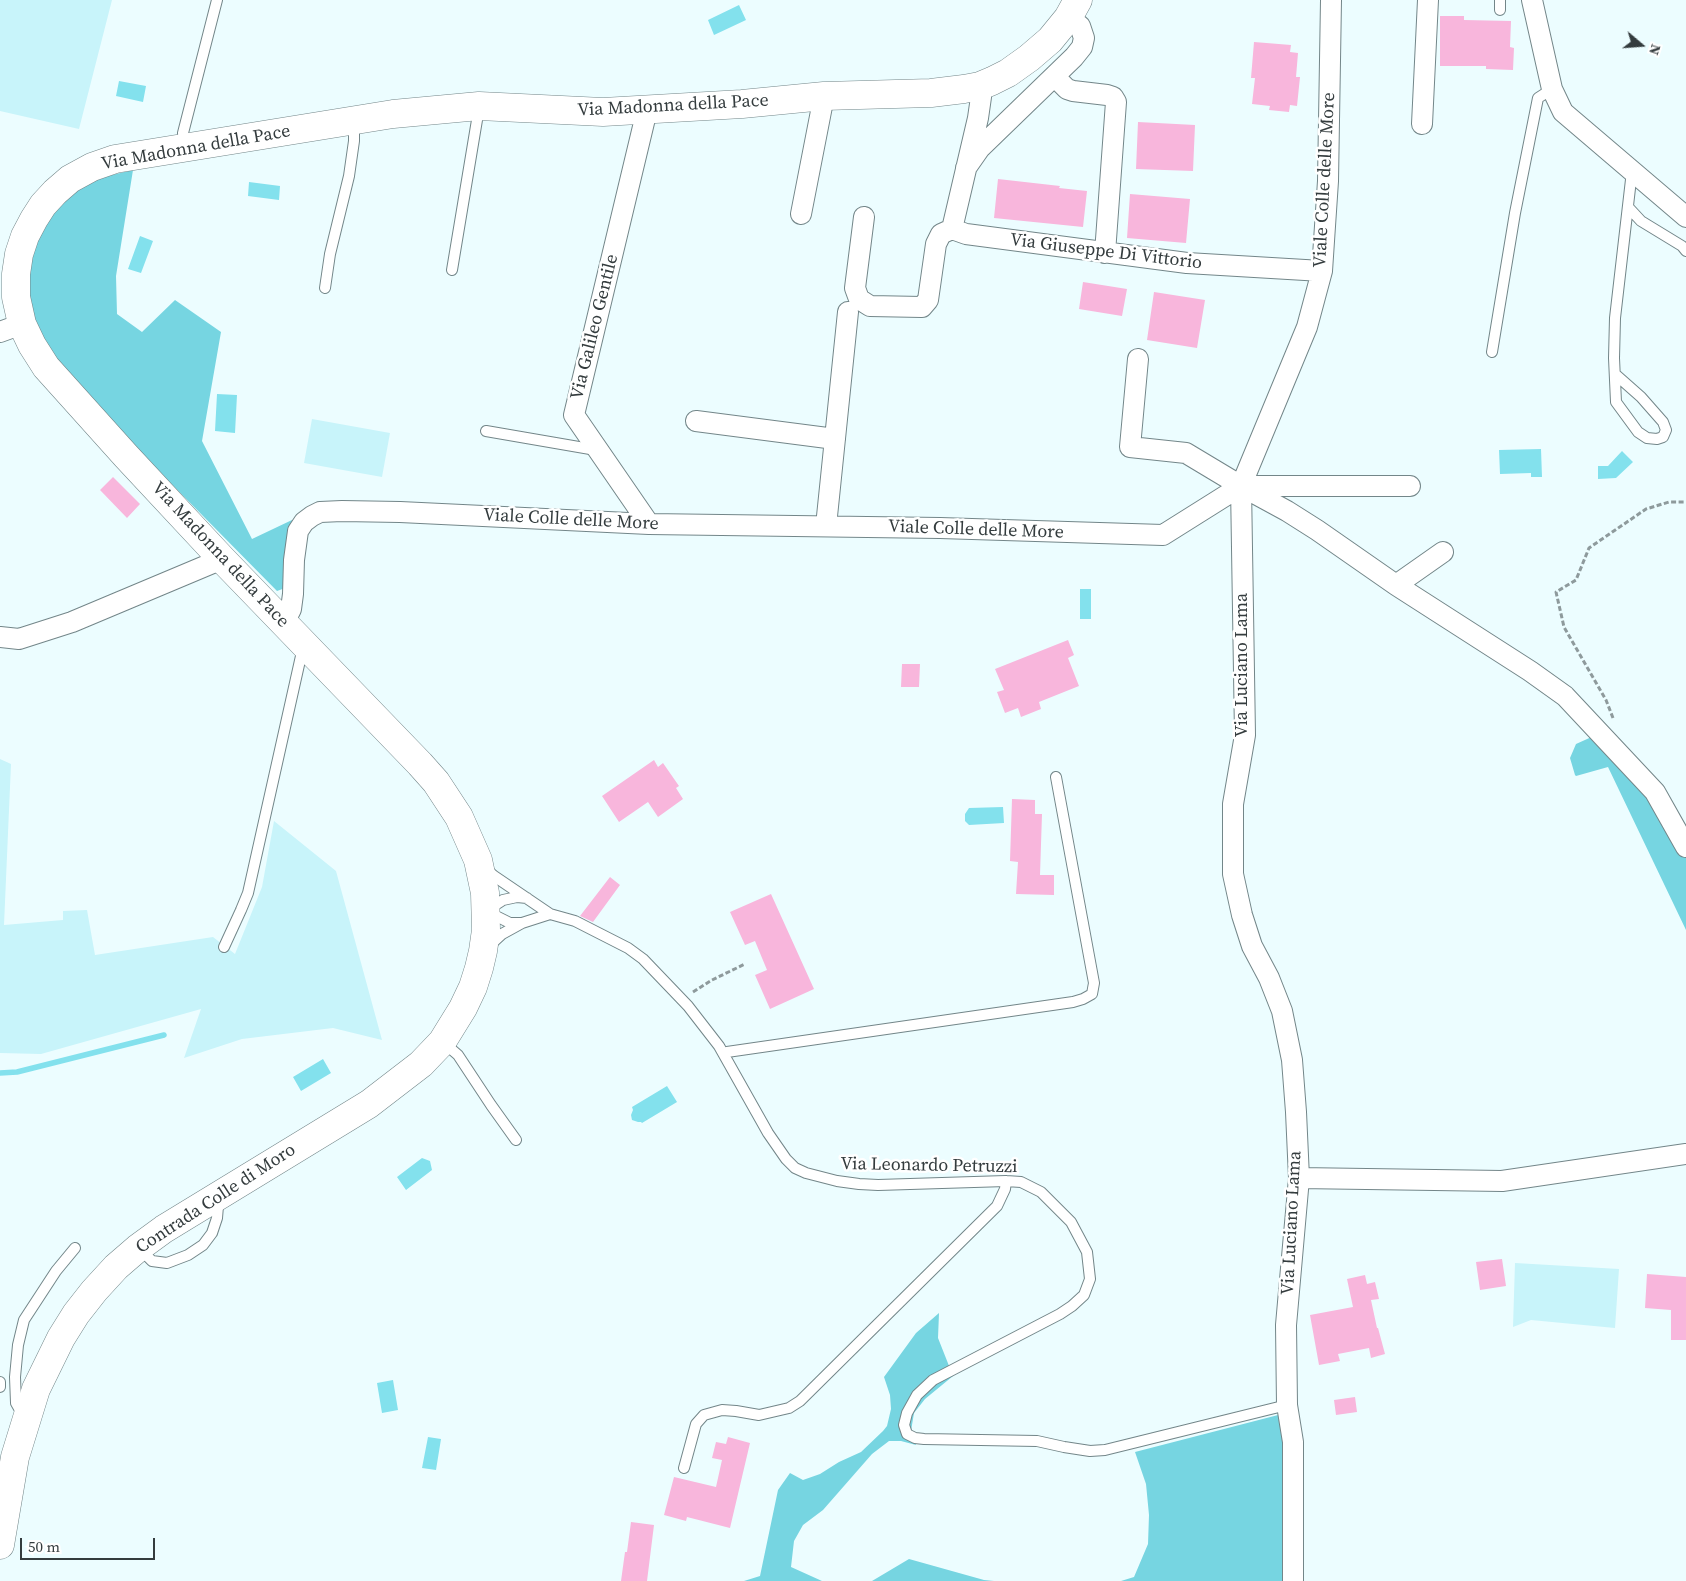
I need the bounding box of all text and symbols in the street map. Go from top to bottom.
north arrow [1616,20,1666,70]
text: N [1644,42,1666,58]
street label: Via Madonna della Pace [577,90,769,122]
street label: Viale Colle delle More [1310,92,1340,268]
street label: Via Madonna della Pace [100,121,292,175]
street label: Via Giuseppe Di Vittorio [1009,229,1203,275]
street label: Via Galileo Gentile [566,252,624,402]
street label: Via Madonna della Pace [147,478,293,632]
street label: Viale Colle delle More [483,505,659,535]
street label: Viale Colle delle More [888,516,1064,544]
street label: Via Luciano Lama [1231,593,1253,737]
street label: Contrada Colle di Moro [132,1139,300,1259]
street label: Via Luciano Lama [1277,1150,1307,1296]
street label: Via Leonardo Petruzzi [840,1154,1018,1178]
scale bar [22,1528,158,1560]
text: 50 m [28,1536,60,1557]

